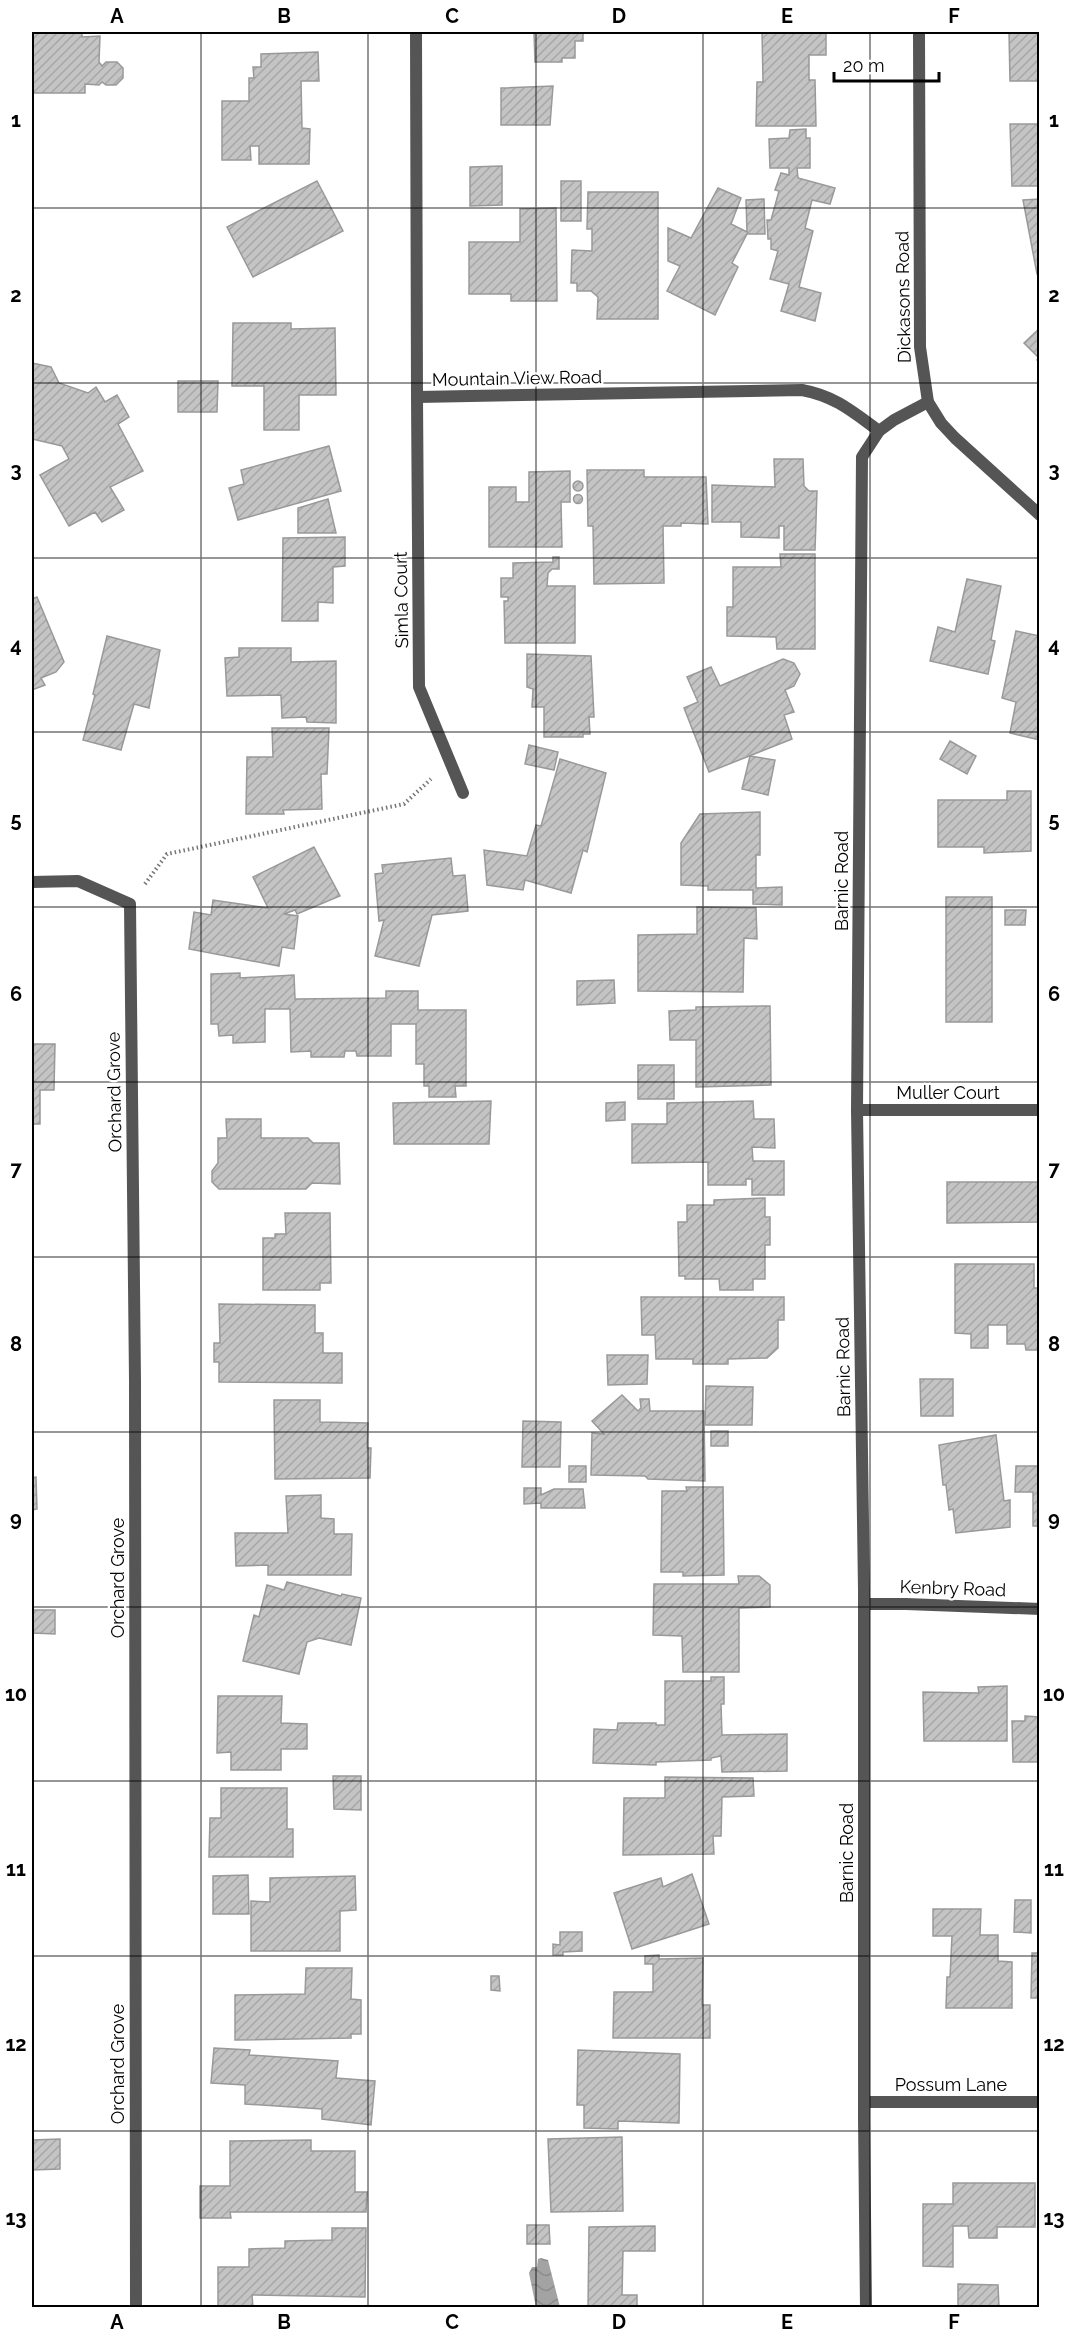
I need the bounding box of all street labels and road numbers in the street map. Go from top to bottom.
street label: Dickasons Road [891,231,915,363]
street label: Mountain View Road [432,366,602,390]
street label: Simla Court [390,551,412,649]
street label: Barnic Road [831,831,852,931]
street label: Orchard Grove [102,1031,126,1153]
street label: Muller Court [896,1082,1000,1103]
street label: Barnic Road [832,1317,854,1417]
street label: Orchard Grove [107,1517,128,1638]
street label: Kenbry Road [899,1576,1007,1600]
street label: Barnic Road [836,1803,857,1903]
street label: Orchard Grove [107,2003,128,2124]
street label: Possum Lane [895,2074,1008,2095]

